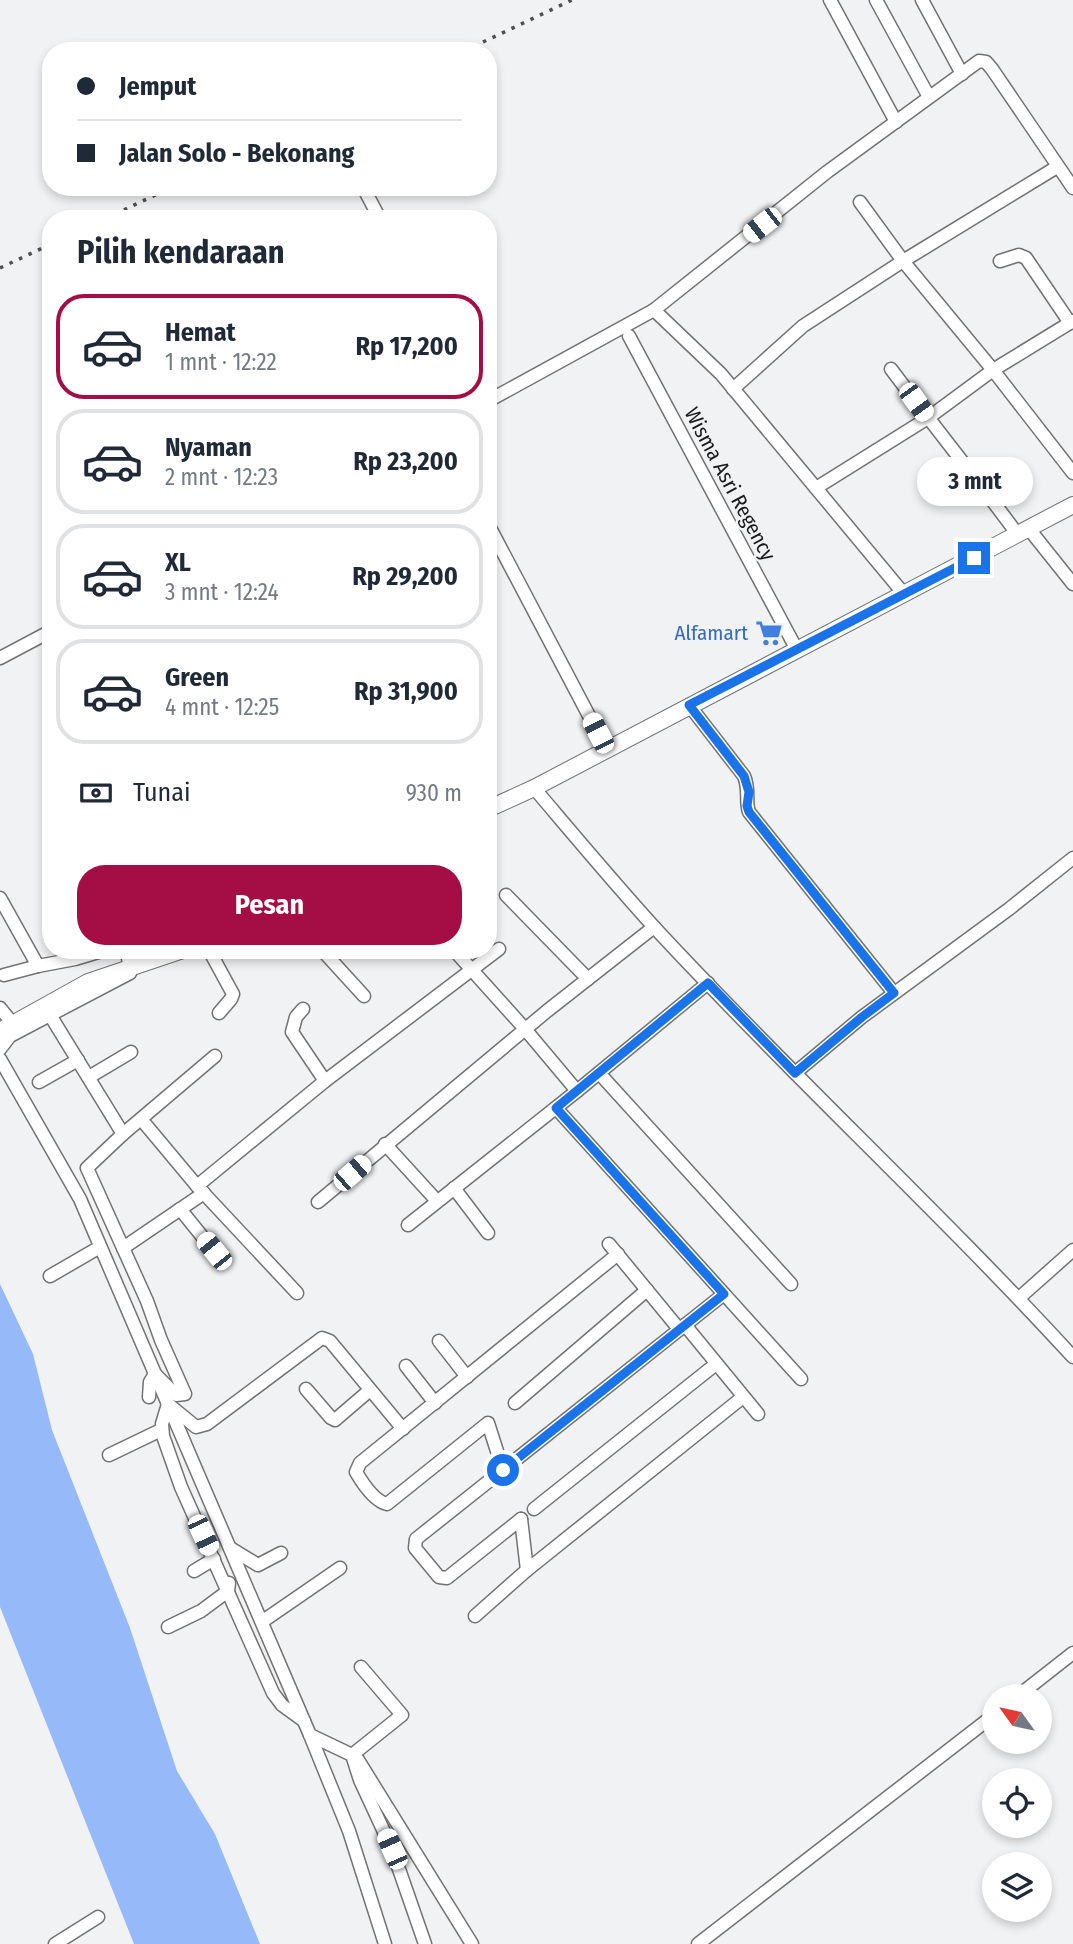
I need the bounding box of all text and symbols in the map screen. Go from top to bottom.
text: Jemput [119,71,196,102]
text: Jalan Solo - Bekonang [119,138,355,169]
car [739,204,786,246]
text: Pilih kendaraan [77,233,285,271]
icon: car [81,315,144,378]
text: Hemat [165,317,236,348]
text: Rp 17,200 [355,331,458,362]
text: 1 mnt · 12:22 [165,348,277,376]
car [896,379,937,425]
street label: Wisma Asri Regency [679,403,782,566]
icon: car [81,430,144,493]
text: Nyaman [165,432,252,463]
text: Rp 23,200 [353,446,458,477]
callout: 3 mnt [916,456,1032,505]
text: 2 mnt · 12:23 [165,463,278,491]
text: 3 mnt [948,467,1002,495]
route end [958,542,990,574]
icon: car [81,545,144,608]
text: XL [165,547,191,578]
text: Rp 29,200 [352,561,458,592]
text: 3 mnt · 12:24 [165,578,279,606]
supermarket icon: Alfamart [754,618,784,648]
place label: Alfamart [675,620,748,646]
icon: car [81,660,144,723]
text: Green [165,662,229,693]
text: Rp 31,900 [354,676,458,707]
text: 4 mnt · 12:25 [165,693,279,721]
car [580,710,617,756]
icon: cash [77,774,115,812]
text: Tunai [133,777,191,808]
text: 930 m [406,779,462,807]
button: Pesan [77,865,462,945]
car [330,1151,375,1195]
car [193,1228,236,1274]
route start [487,1454,519,1486]
car [185,1512,222,1558]
north arrow [982,1684,1052,1754]
map controls [982,1684,1052,1922]
button: locate [982,1768,1052,1838]
car [374,1826,411,1872]
button: layers [982,1852,1052,1922]

